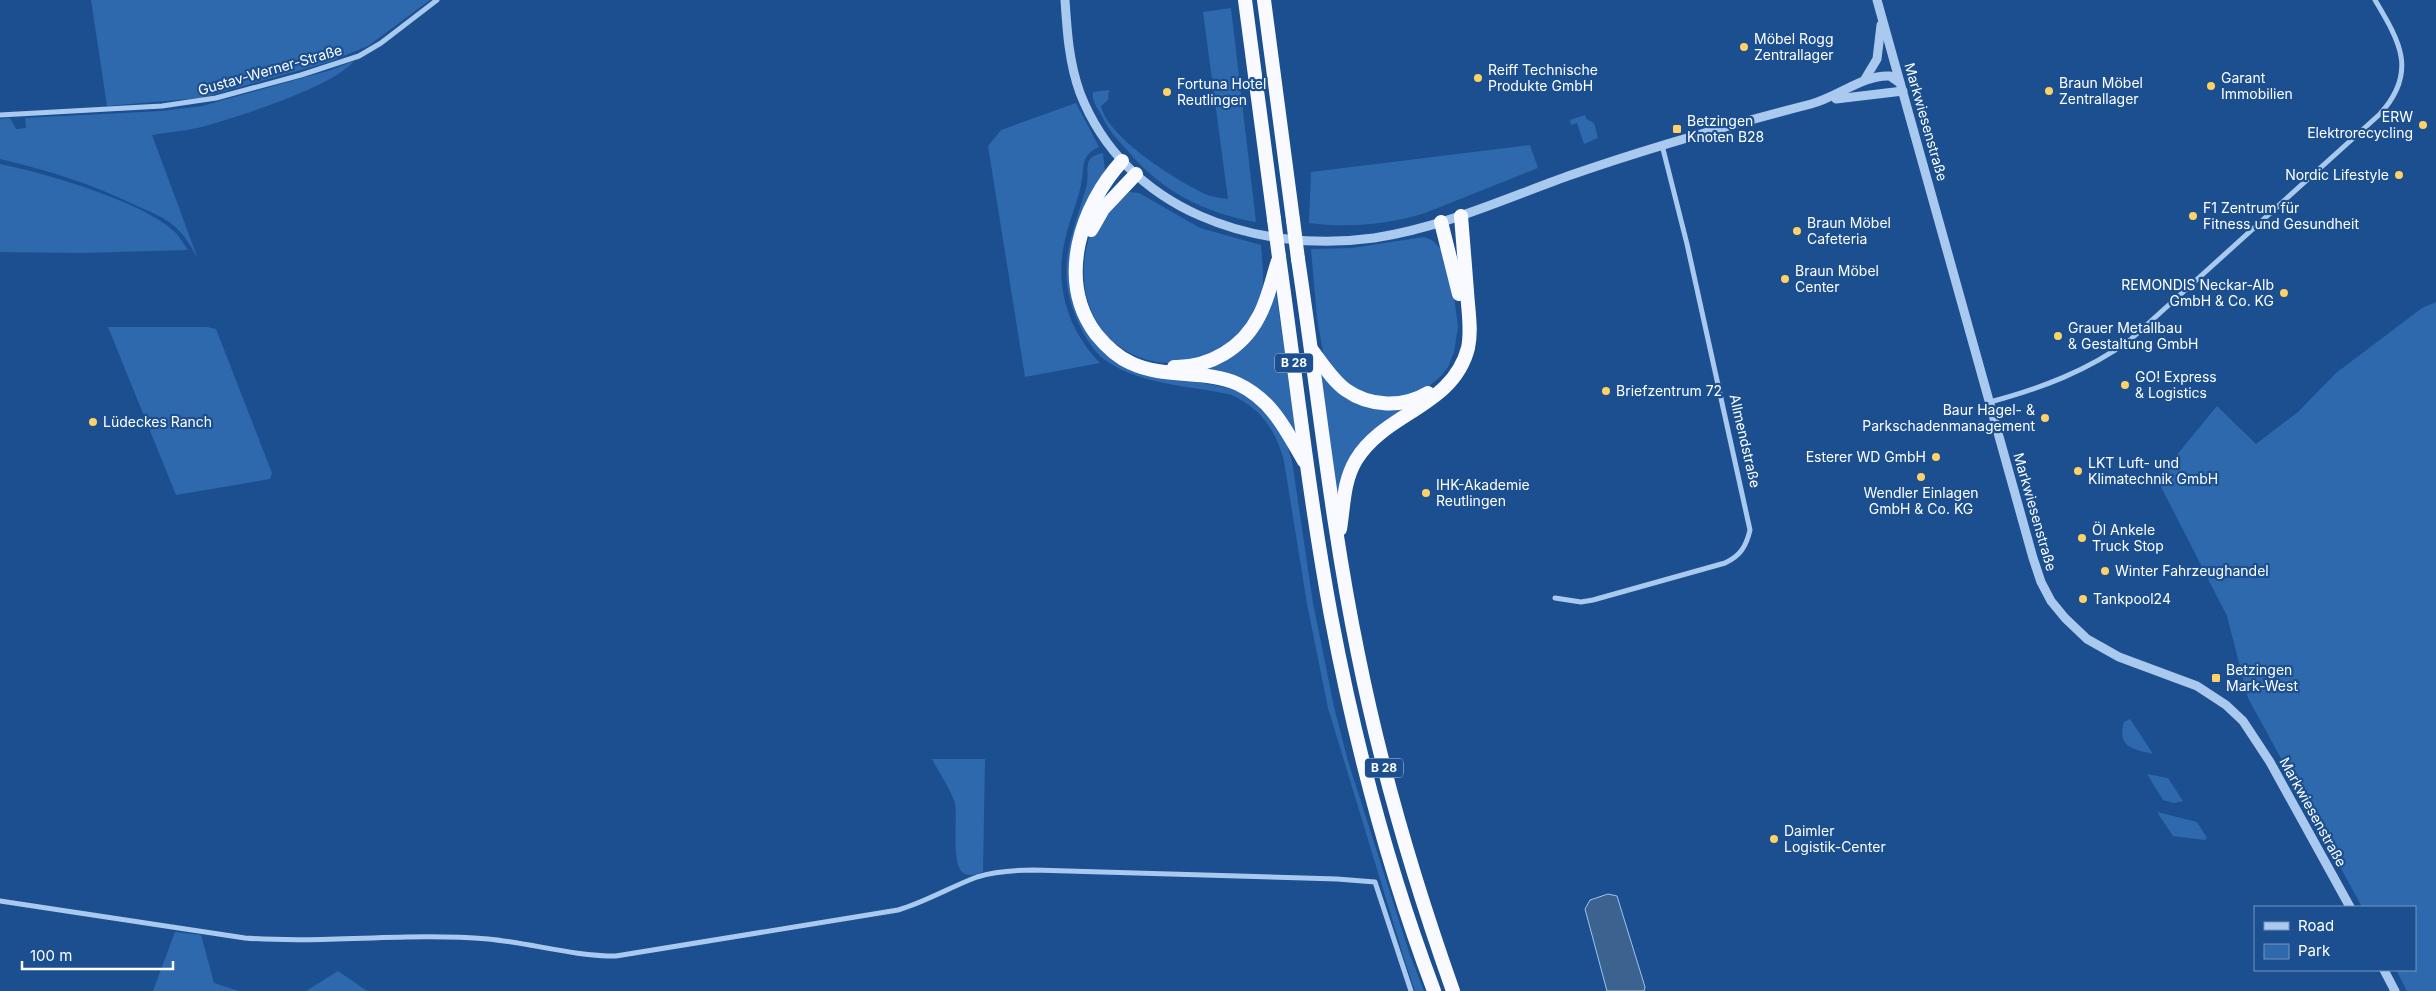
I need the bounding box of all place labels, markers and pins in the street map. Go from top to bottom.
place label: Möbel Rogg Zentrallager [1754,30,1834,63]
marker: Möbel Rogg Zentrallager [1738,41,1750,53]
place label: Reiff Technische Produkte GmbH [1488,61,1598,94]
place label: Garant Immobilien [2221,69,2293,102]
marker: Reiff Technische Produkte GmbH [1472,72,1484,84]
place label: Braun Möbel Zentrallager [2059,74,2143,107]
place label: Fortuna Hotel Reutlingen [1177,75,1266,108]
marker: Garant Immobilien [2205,80,2217,92]
marker: Braun Möbel Zentrallager [2043,85,2055,97]
marker: Fortuna Hotel Reutlingen [1161,86,1173,98]
place label: ERW Elektrorecycling [2307,108,2413,141]
place label: Betzingen Knoten B28 [1687,112,1764,145]
marker: ERW Elektrorecycling [2417,119,2429,131]
marker: Betzingen Knoten B28 [1671,123,1683,135]
place label: Nordic Lifestyle [2285,166,2389,183]
marker: Nordic Lifestyle [2393,169,2405,181]
place label: F1 Zentrum für Fitness und Gesundheit [2203,199,2359,232]
marker: F1 Zentrum für Fitness und Gesundheit [2187,210,2199,222]
place label: Braun Möbel Cafeteria [1807,214,1891,247]
marker: Braun Möbel Cafeteria [1791,225,1803,237]
place label: Braun Möbel Center [1795,262,1879,295]
marker: Braun Möbel Center [1779,273,1791,285]
place label: REMONDIS Neckar-Alb GmbH & Co. KG [2121,276,2274,309]
marker: REMONDIS Neckar-Alb GmbH & Co. KG [2278,287,2290,299]
place label: Grauer Metallbau & Gestaltung GmbH [2068,319,2198,352]
marker: Grauer Metallbau & Gestaltung GmbH [2052,330,2064,342]
place label: GO! Express & Logistics [2135,368,2217,401]
marker: GO! Express & Logistics [2119,379,2131,391]
place label: Briefzentrum 72 [1616,382,1722,399]
marker: Briefzentrum 72 [1600,385,1612,397]
place label: Baur Hagel- & Parkschadenmanagement [1862,401,2035,434]
marker: Baur Hagel- & Parkschadenmanagement [2039,412,2051,424]
place label: Lüdeckes Ranch [103,413,212,430]
marker: Lüdeckes Ranch [87,416,99,428]
place label: Esterer WD GmbH [1806,448,1926,465]
marker: Esterer WD GmbH [1930,451,1942,463]
place label: LKT Luft- und Klimatechnik GmbH [2088,454,2218,487]
marker: LKT Luft- und Klimatechnik GmbH [2072,465,2084,477]
marker: Wendler Einlagen GmbH & Co. KG [1915,471,1927,483]
place label: IHK-Akademie Reutlingen [1436,476,1530,509]
place label: Wendler Einlagen GmbH & Co. KG [1863,484,1979,517]
marker: IHK-Akademie Reutlingen [1420,487,1432,499]
place label: Öl Ankele Truck Stop [2092,521,2164,554]
marker: Öl Ankele Truck Stop [2076,532,2088,544]
place label: Winter Fahrzeughandel [2115,562,2269,579]
marker: Winter Fahrzeughandel [2099,565,2111,577]
place label: Tankpool24 [2093,590,2171,607]
marker: Tankpool24 [2077,593,2089,605]
place label: Betzingen Mark-West [2226,661,2298,694]
marker: Betzingen Mark-West [2210,672,2222,684]
place label: Daimler Logistik-Center [1784,822,1886,855]
marker: Daimler Logistik-Center [1768,833,1780,845]

